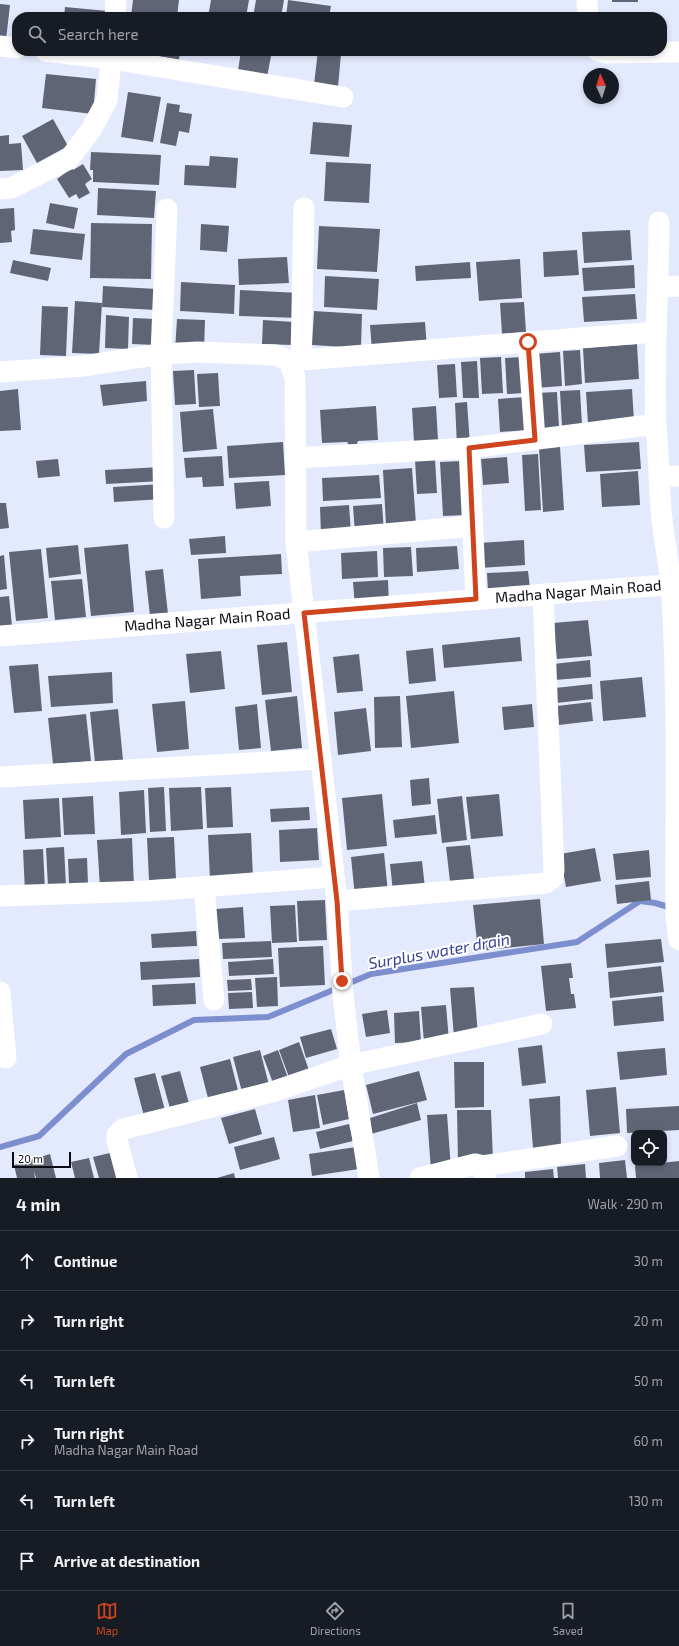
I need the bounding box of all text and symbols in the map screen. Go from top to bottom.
search box [12,12,667,56]
icon: search [26,23,48,45]
text: Search here [58,25,139,43]
north arrow [583,68,619,104]
route start [519,333,537,351]
street label: Madha Nagar Main Road [494,575,662,606]
street label: Madha Nagar Main Road [124,604,291,634]
water label: Surplus water drain [367,929,511,972]
route end [333,972,351,990]
map controls [631,1130,667,1166]
button: locate [631,1130,667,1166]
scale bar [12,1150,71,1169]
text: 20 m [18,1152,43,1165]
text: 4 min [16,1194,60,1214]
text: Walk · 290 m [588,1196,663,1212]
icon: ahead [16,1250,38,1272]
text: Continue [54,1252,117,1270]
text: 30 m [634,1253,663,1269]
icon: right [16,1310,38,1332]
text: Turn right [54,1312,124,1330]
text: 20 m [634,1313,663,1329]
icon: left [16,1370,38,1392]
text: Turn left [54,1372,115,1390]
text: 50 m [634,1373,663,1389]
text: Turn right [54,1424,124,1442]
icon: right [16,1430,38,1452]
text: 60 m [633,1433,663,1449]
text: Madha Nagar Main Road [54,1442,198,1458]
icon: left [16,1490,38,1512]
text: Turn left [54,1492,115,1510]
text: 130 m [628,1493,663,1509]
icon: arrive [16,1550,38,1572]
text: Arrive at destination [54,1552,200,1570]
tab: Map [96,1600,118,1637]
tab: Directions [310,1600,361,1637]
tab: Saved [553,1600,583,1637]

